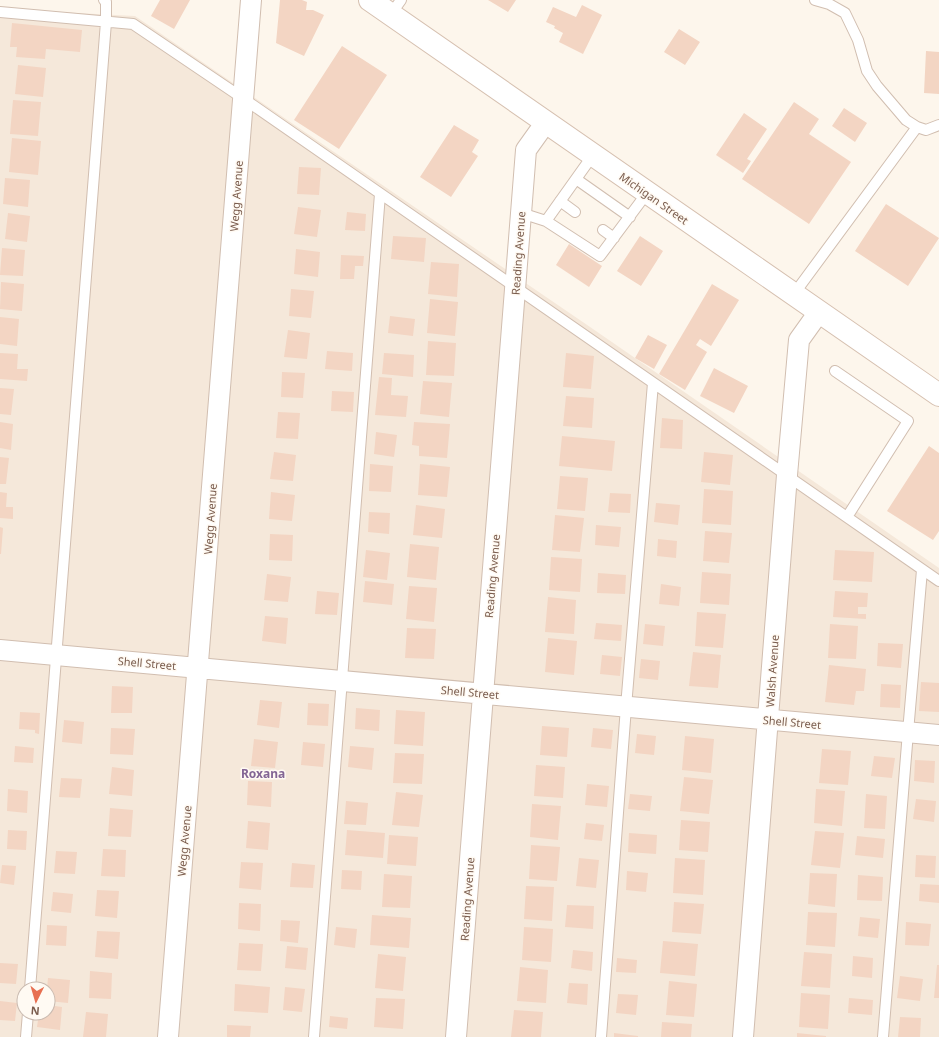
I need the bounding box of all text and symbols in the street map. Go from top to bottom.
street label: Wegg Avenue [226,160,246,232]
street label: Michigan Street [617,169,692,227]
street label: Reading Avenue [508,211,528,295]
street label: Wegg Avenue [200,483,220,555]
street label: Reading Avenue [481,534,503,618]
street label: Walsh Avenue [762,634,782,708]
street label: Shell Street [117,653,177,673]
street label: Shell Street [440,682,500,702]
street label: Shell Street [762,712,822,732]
district label: Roxana [241,765,285,782]
street label: Wegg Avenue [173,805,195,877]
street label: Reading Avenue [457,857,477,941]
north arrow [16,981,56,1021]
text: N [30,1004,40,1019]

